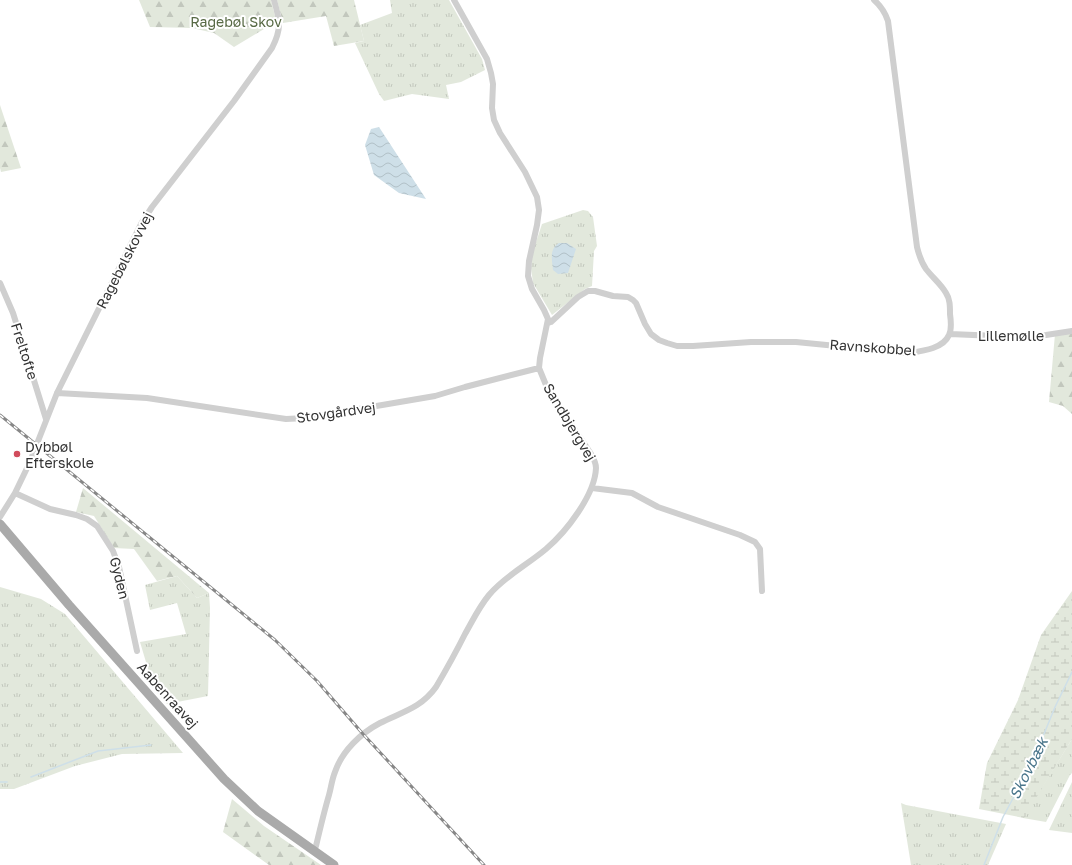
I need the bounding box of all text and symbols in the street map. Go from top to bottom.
park label: Ragebøl Skov [190,13,282,30]
street label: Ragebølskovvej [92,209,156,311]
street label: Freltofte [8,320,42,382]
street label: Lillemølle [978,327,1044,344]
street label: Ravnskobbel [829,335,917,359]
street label: Sandbjergvej [540,380,600,464]
street label: Stovgårdvej [295,398,377,426]
place label: Dybbøl Efterskole [25,438,94,471]
marker: Dybbøl Efterskole [12,449,22,459]
street label: Gyden [107,555,133,601]
street label: Aabenraavej [134,659,202,731]
water label: Skovbæk [1005,733,1052,802]

